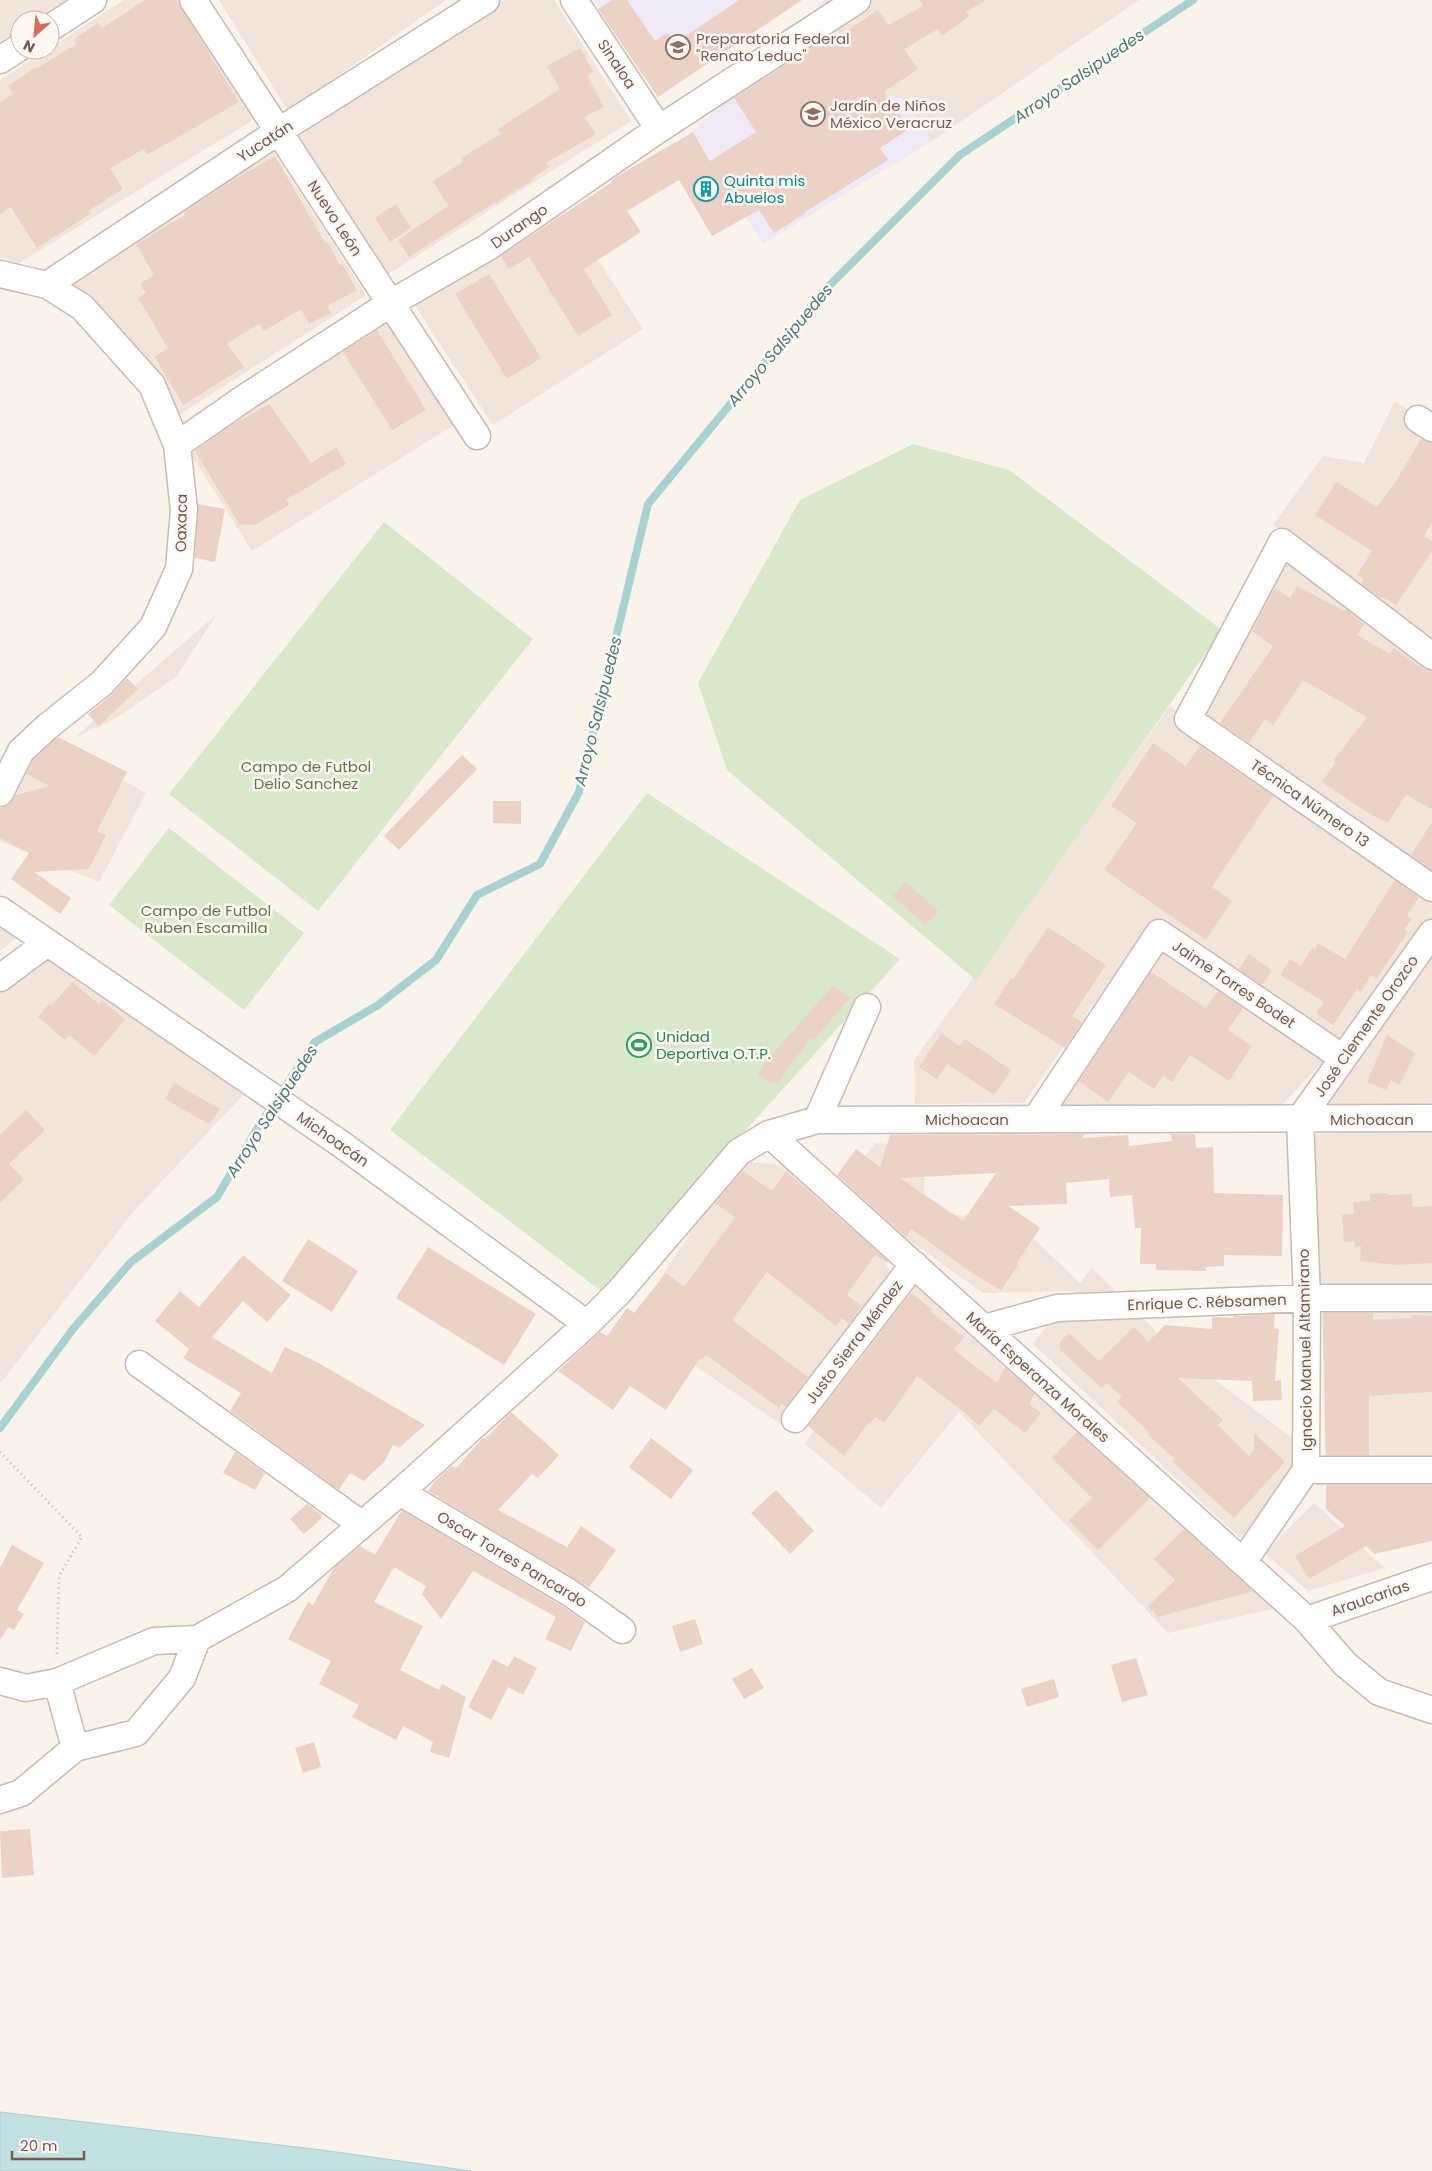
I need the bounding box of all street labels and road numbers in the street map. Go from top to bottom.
street label: Sinaloa [593,35,641,93]
street label: Yucatán [233,115,297,167]
street label: Nuevo León [303,176,367,260]
street label: Durango [486,199,552,253]
street label: Oaxaca [170,494,192,552]
street label: Técnica Número 13 [1246,754,1374,852]
street label: Jaime Torres Bodet [1168,935,1300,1033]
street label: José Clemente Orozco [1309,951,1423,1101]
street label: Michoacán [293,1106,373,1172]
street label: Michoacan [925,1109,1009,1130]
street label: Michoacan [1330,1109,1414,1130]
street label: Ignacio Manuel Altamirano [1293,1248,1317,1452]
street label: Justo Sierra Méndez [801,1276,908,1408]
street label: Enrique C. Rébsamen [1127,1289,1287,1315]
street label: María Esperanza Morales [962,1307,1115,1447]
street label: Oscar Torres Pancardo [433,1506,591,1612]
street label: Araucarias [1328,1575,1412,1621]

